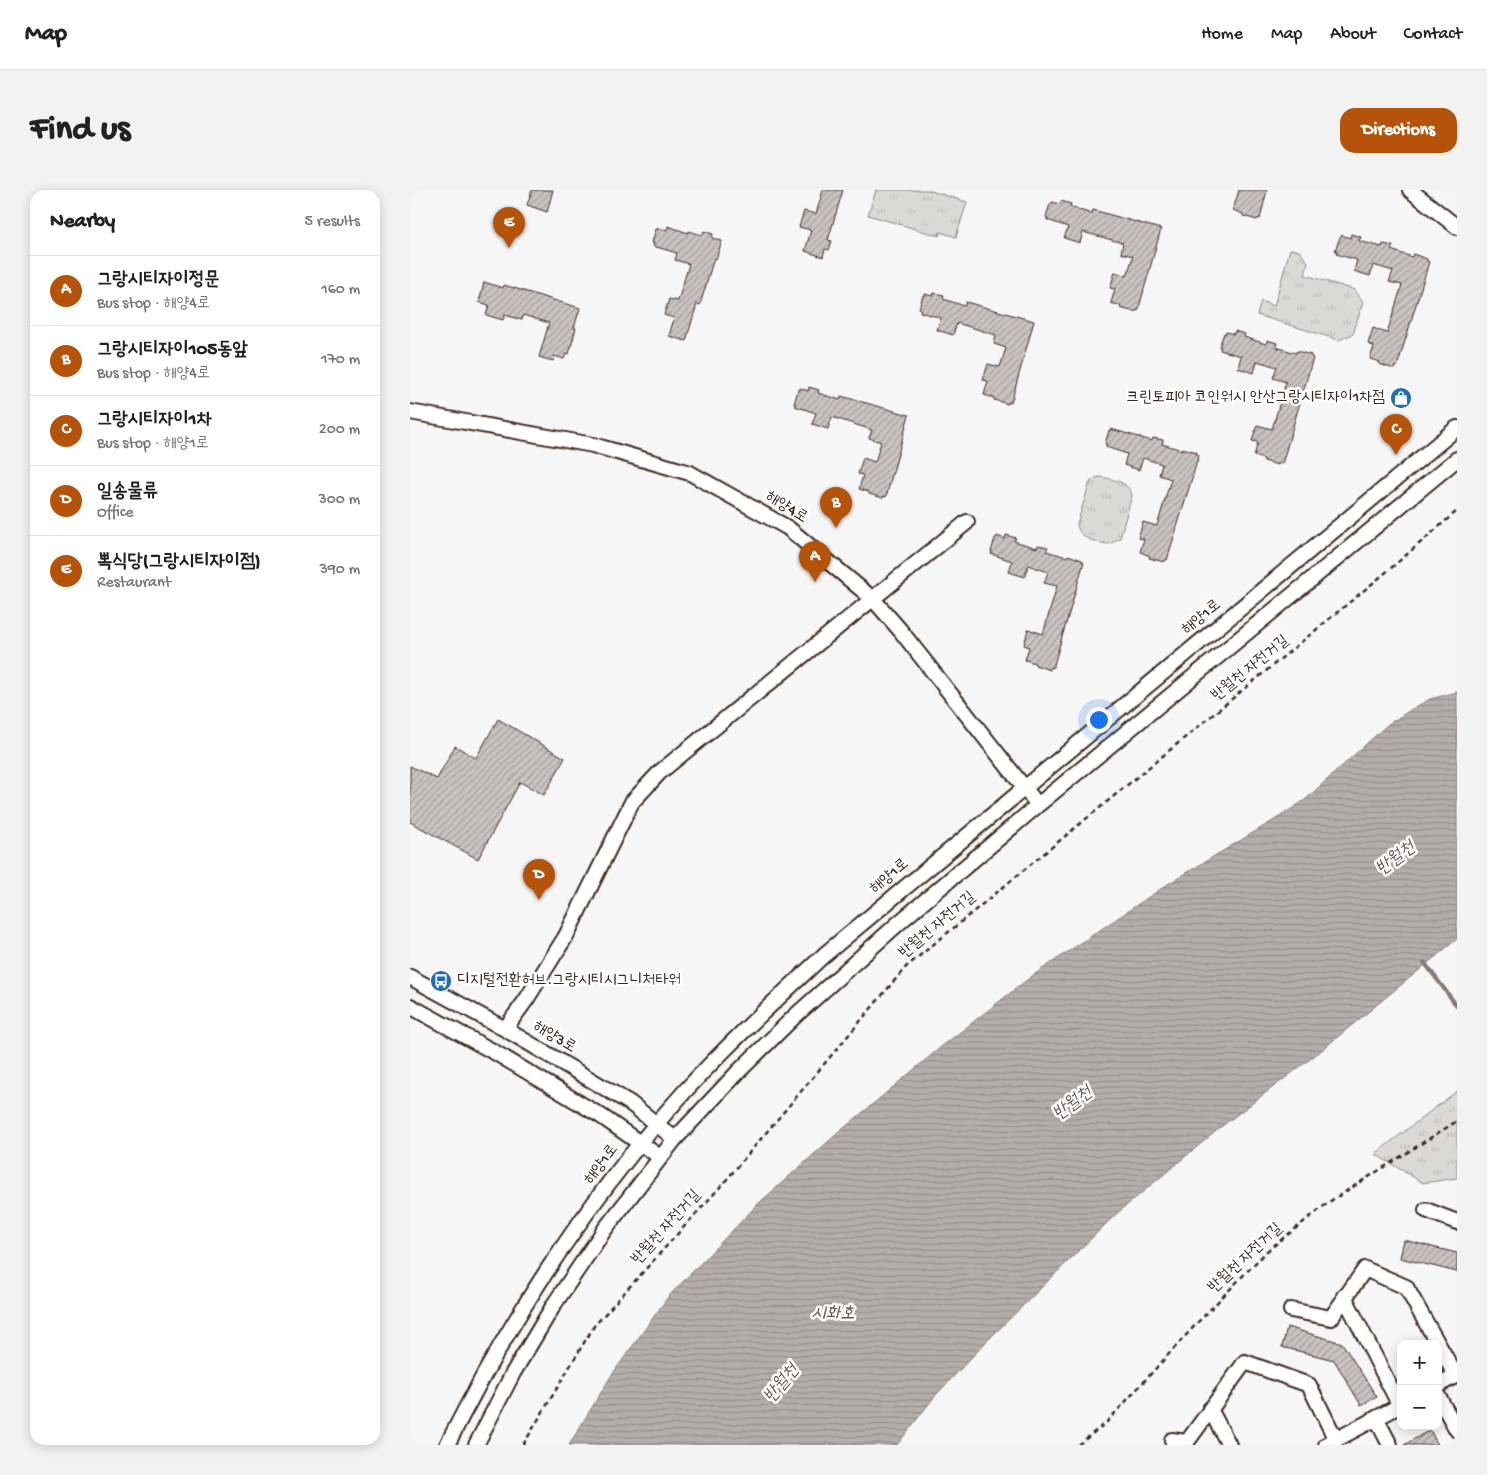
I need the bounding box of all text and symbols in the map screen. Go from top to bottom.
text: Map [25,20,67,49]
text: Home [1201,24,1243,45]
text: Map [1271,24,1302,45]
text: About [1330,24,1376,45]
text: Contact [1404,24,1462,45]
button: Directions [1340,108,1457,153]
text: Find us [30,110,130,151]
pin: E [493,207,525,248]
text: Nearby [50,210,115,235]
text: 5 results [305,213,360,232]
text: 그랑시티자이정문 [97,269,219,292]
text: A [61,281,71,300]
text: 160 m [321,281,360,300]
text: Bus stop · 해양4로 [97,295,210,314]
text: 그랑시티자이105동앞 [97,339,248,362]
text: B [62,351,70,370]
text: 170 m [321,351,360,370]
text: Bus stop · 해양4로 [97,365,210,384]
shop icon: 크린토피아 코인워시 안산그랑시티자이1차점 [1389,386,1413,410]
place label: 크린토피아 코인워시 안산그랑시티자이1차점 [1126,389,1385,408]
text: 그랑시티자이1차 [97,409,212,432]
pin: C [1380,414,1412,455]
text: C [62,421,70,440]
text: 200 m [319,421,360,440]
text: Bus stop · 해양1로 [97,435,209,454]
text: 일송물류 [97,481,158,504]
pin: B [820,487,852,528]
street label: 해양4로 [761,488,811,528]
text: D [61,491,71,510]
text: 300 m [318,491,360,510]
text: Office [97,504,134,523]
pin: A [799,541,831,582]
text: 뽁식당(그랑시티자이점) [97,551,261,574]
text: E [61,561,71,580]
text: 390 m [319,561,360,580]
text: Restaurant [97,574,171,593]
street label: 해양1로 [1178,596,1226,640]
street label: 반월천 자전거길 [1208,631,1294,706]
your location [1086,707,1112,733]
water label: 반월천 [1372,837,1421,880]
street label: 해양1로 [867,855,913,899]
pin: D [523,859,555,900]
street label: 반월천 자전거길 [895,888,980,963]
bus stop icon: 디지털전환허브.그랑시티시그니처타워 [429,969,453,993]
place label: 디지털전환허브.그랑시티시그니처타워 [457,971,681,991]
street label: 해양3로 [529,1018,579,1058]
water label: 반월천 [1049,1082,1098,1125]
street label: 해양1로 [581,1141,623,1189]
street label: 반월천 자전거길 [628,1186,706,1269]
street label: 반월천 자전거길 [1204,1219,1287,1298]
water label: 시화호 [811,1304,855,1325]
map controls [1397,1340,1442,1430]
button: + [1397,1340,1442,1385]
water label: 반월천 [760,1359,805,1407]
button: − [1397,1385,1442,1430]

